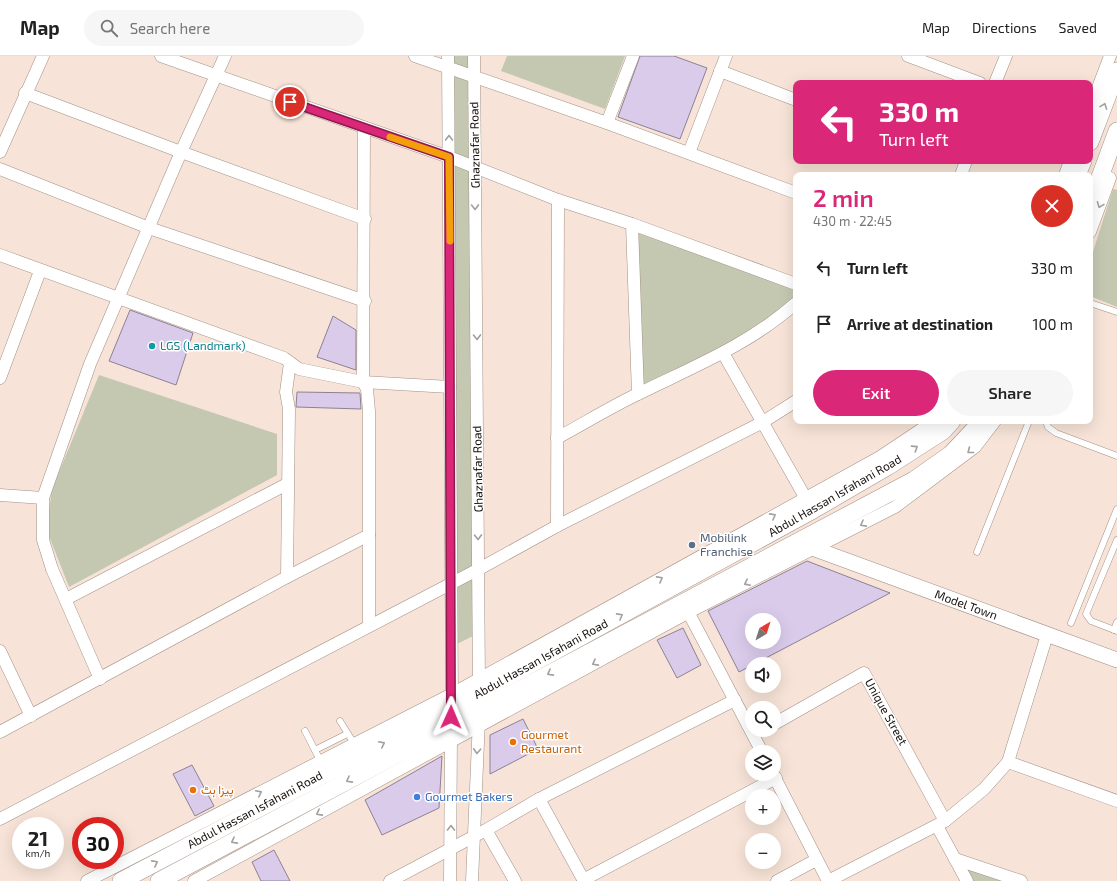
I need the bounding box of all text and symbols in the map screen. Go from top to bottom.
search box [84,10,364,46]
text: Map [20,16,60,39]
icon: search [98,17,120,39]
text: Search here [130,19,210,37]
text: Map [922,19,950,36]
text: Directions [972,19,1037,36]
text: Saved [1059,19,1097,36]
pin [273,85,307,119]
icon: arrive [279,91,301,113]
text: 330 m [879,94,959,128]
icon: left [813,96,865,148]
street label: Ghaznafar Road [466,102,482,189]
one-way arrow [1099,103,1107,110]
text: Turn left [879,128,949,150]
one-way arrow [445,135,453,141]
text: 2 min [813,183,874,212]
button: close [1031,185,1073,227]
one-way arrow [1097,202,1105,209]
one-way arrow [471,204,480,210]
text: 430 m · 22:45 [813,213,892,229]
icon: left [813,257,835,279]
text: Turn left [847,259,908,277]
text: 330 m [1031,259,1073,277]
icon: arrive [813,313,835,335]
text: Arrive at destination [847,315,993,333]
text: 100 m [1032,315,1073,333]
one-way arrow [473,334,481,340]
place label: LGS (Landmark) [160,338,246,352]
marker: LGS (Landmark) [147,341,157,351]
button: Exit [813,370,939,416]
button: Share [947,370,1073,416]
street label: Ghaznafar Road [469,426,485,513]
one-way arrow [911,446,918,453]
one-way arrow [968,446,975,453]
street label: Abdul Hassan Isfahani Road [766,451,903,539]
one-way arrow [769,513,777,521]
one-way arrow [860,519,867,526]
place label: Mobilink Franchise [700,530,753,558]
one-way arrow [474,534,482,540]
marker: Mobilink Franchise [687,540,697,550]
one-way arrow [656,576,663,583]
one-way arrow [744,578,752,586]
street label: Model Town [933,586,1000,622]
one-way arrow [615,613,623,620]
north arrow [745,613,781,649]
map controls [745,613,781,869]
street label: Abdul Hassan Isfahani Road [471,615,610,701]
button: sound [745,657,781,693]
one-way arrow [592,658,599,665]
one-way arrow [547,669,554,676]
street label: Unique Street [863,676,911,748]
position arrow [430,696,472,738]
button: search [745,701,781,737]
place label: Gourmet Restaurant [521,727,582,755]
marker: Gourmet Restaurant [508,737,518,747]
one-way arrow [378,741,385,748]
button: layers [745,745,781,781]
one-way arrow [473,748,482,754]
street label: Abdul Hassan Isfahani Road [184,767,325,851]
one-way arrow [346,776,353,783]
place label: پیزا ہٹ [201,782,234,798]
marker: پیزا ہٹ [188,785,198,795]
place label: Gourmet Bakers [425,789,513,803]
button: + [745,789,781,825]
one-way arrow [255,790,262,798]
marker: Gourmet Bakers [412,792,422,802]
one-way arrow [316,809,323,816]
speed limit sign: 30 [72,817,124,869]
one-way arrow [446,825,455,831]
text: 21 [28,826,48,850]
button: − [745,833,781,869]
one-way arrow [231,837,238,844]
text: km/h [26,847,50,859]
one-way arrow [151,860,158,868]

